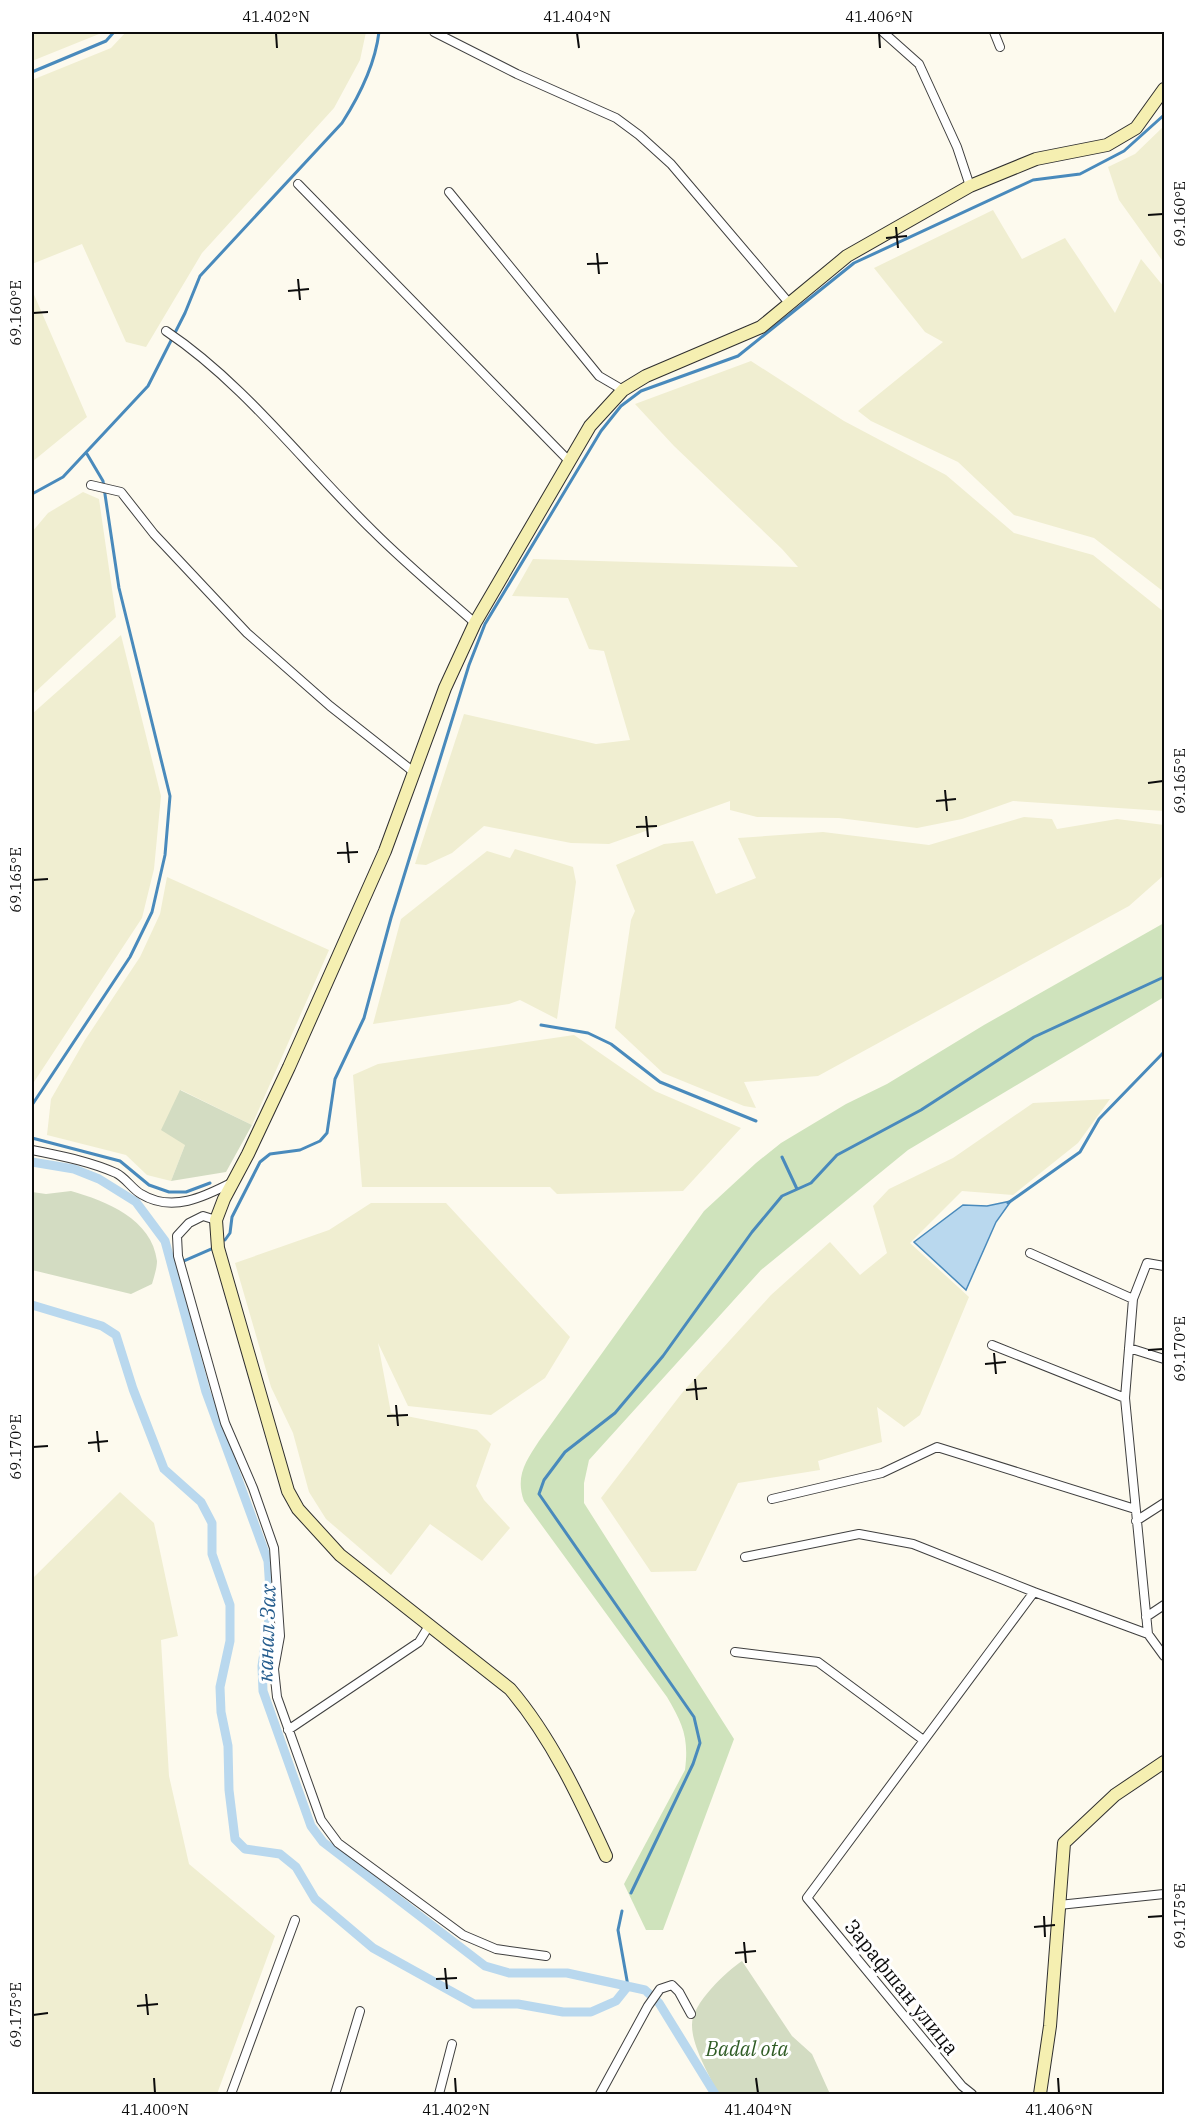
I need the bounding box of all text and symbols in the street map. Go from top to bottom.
text: 41.402°N [242,7,310,26]
text: 41.404°N [543,7,611,26]
text: 41.406°N [845,7,913,26]
text: 69.160°E [1170,181,1189,247]
text: 69.160°E [6,280,25,346]
text: 69.165°E [1170,748,1189,814]
text: 69.165°E [6,847,25,913]
text: 69.170°E [1170,1316,1189,1382]
text: 69.170°E [6,1414,25,1480]
water label: канал Зах [250,1583,282,1682]
text: 69.175°E [1170,1883,1189,1949]
street label: Зарафшан улица [839,1913,965,2061]
text: 69.175°E [6,1982,25,2048]
park label: Badal ota [705,2035,788,2062]
text: 41.400°N [121,2100,189,2119]
text: 41.402°N [422,2100,490,2119]
text: 41.404°N [724,2100,792,2119]
text: 41.406°N [1025,2100,1093,2119]

